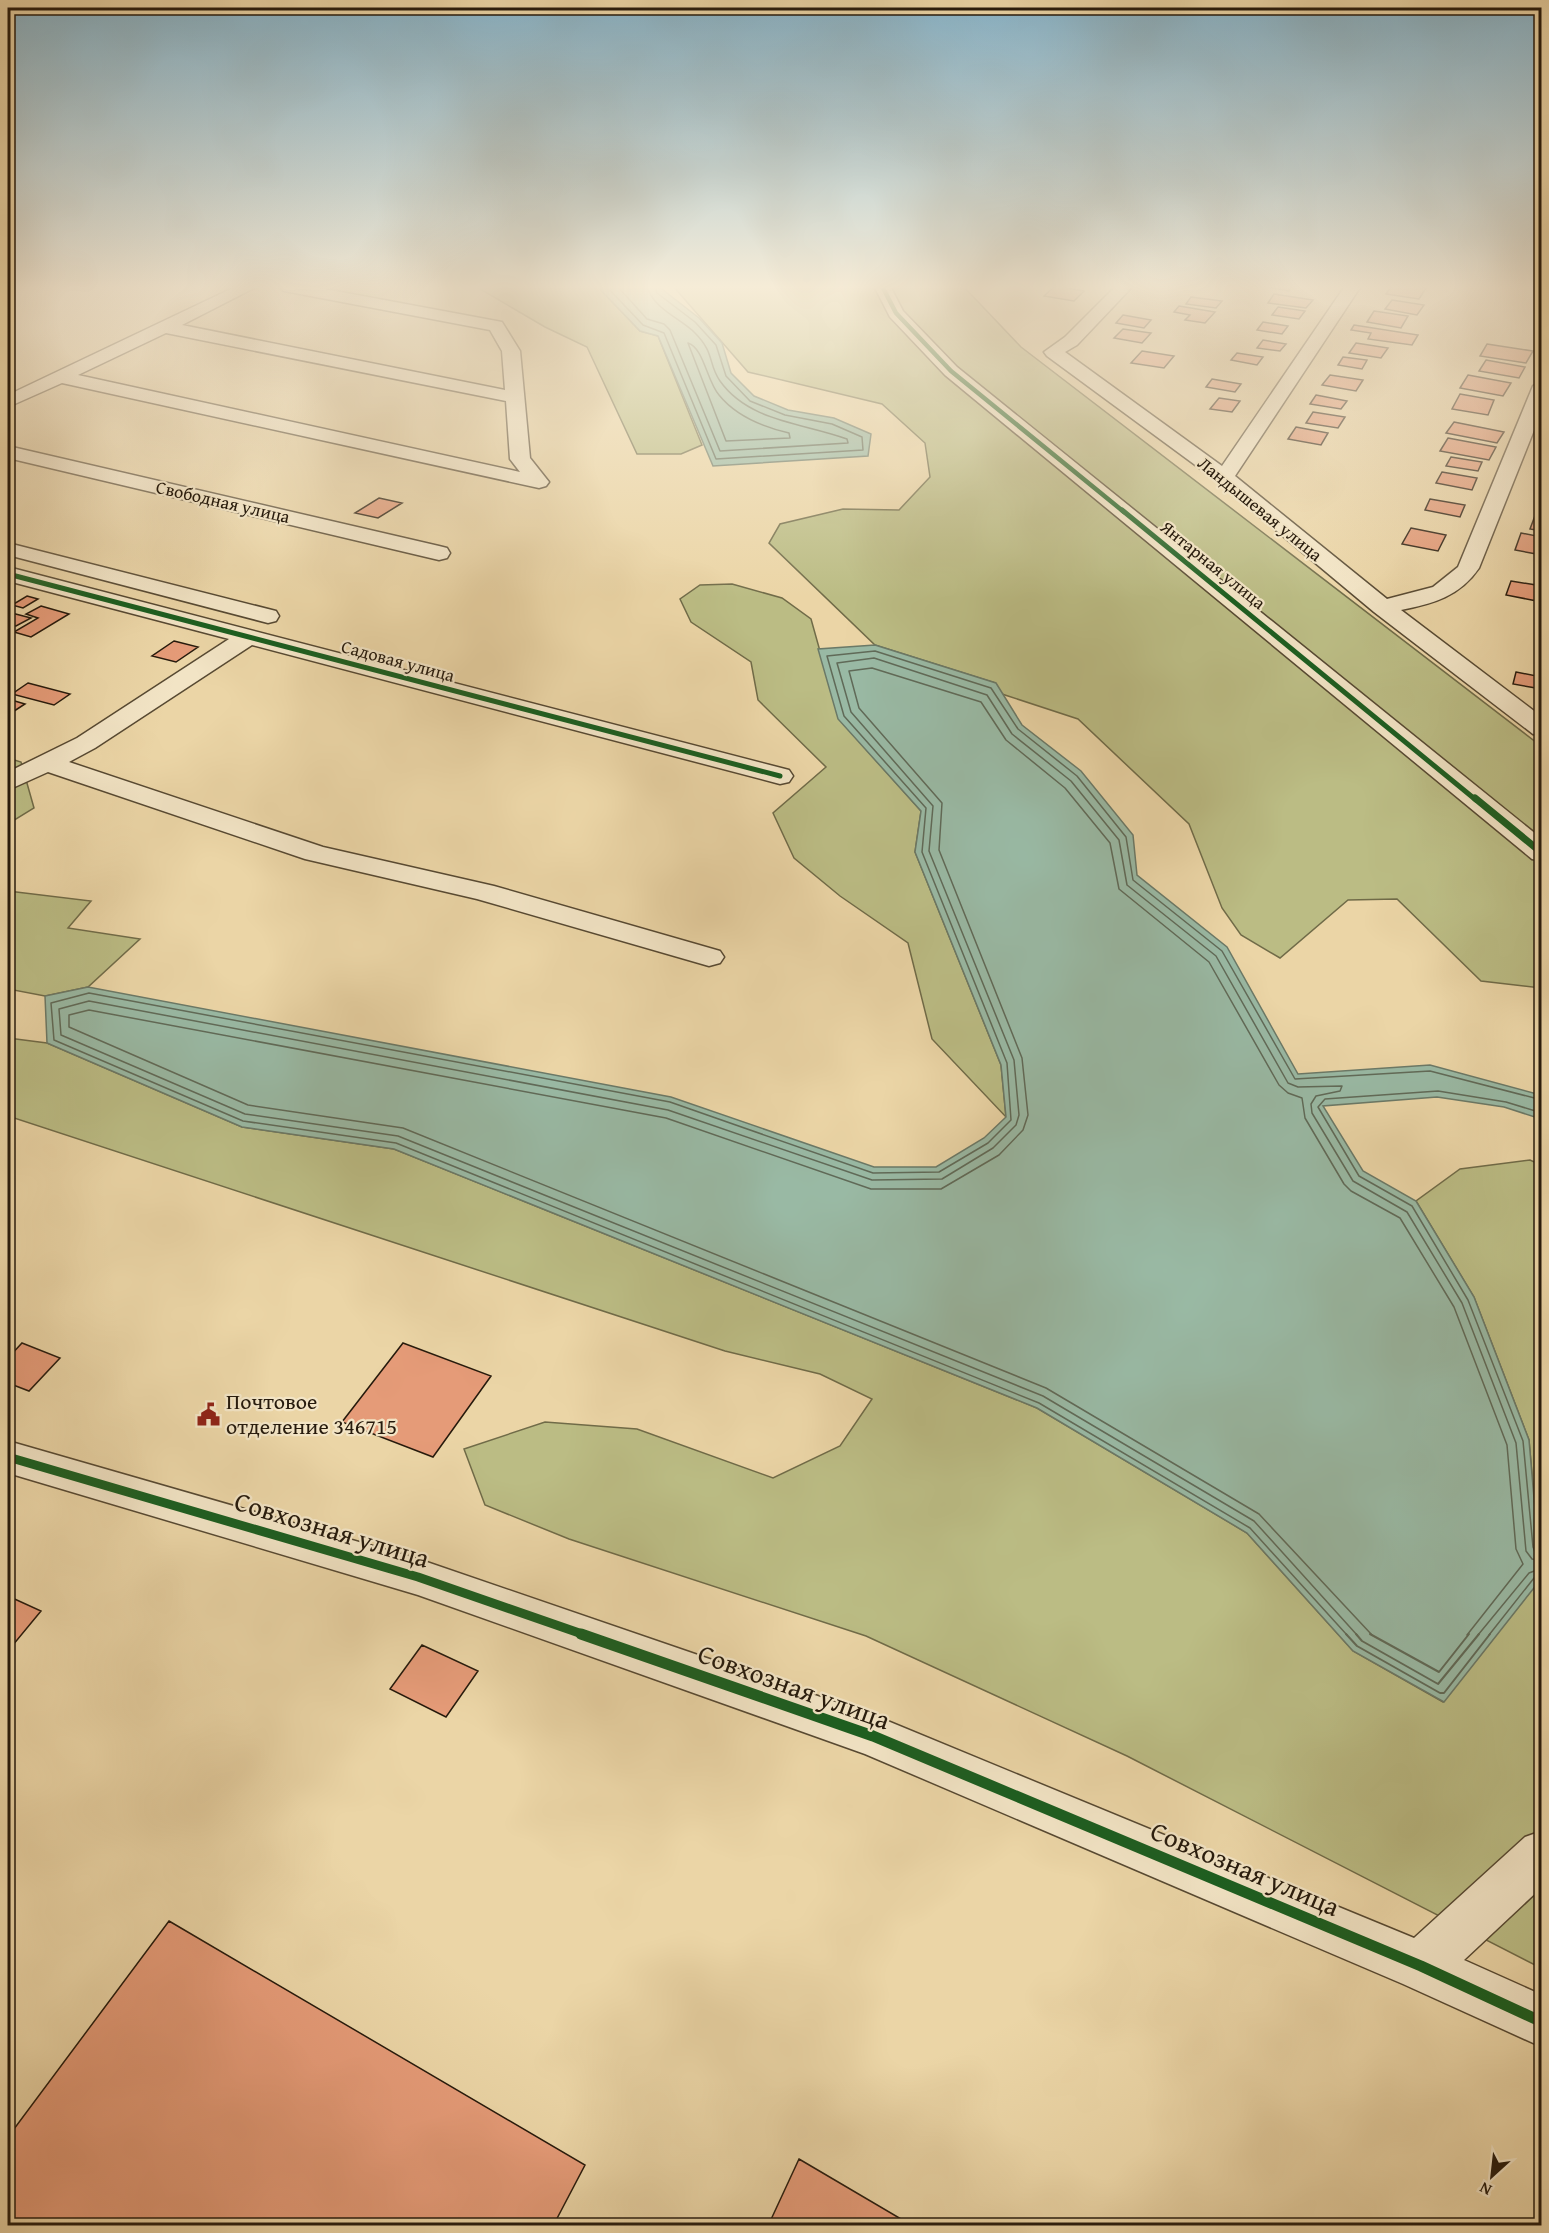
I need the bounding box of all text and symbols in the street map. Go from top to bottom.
street label: Ландышевая улица [1192,450,1329,568]
street label: Свободная улица [154,473,293,530]
street label: Янтарная улица [1154,513,1272,616]
street label: Садовая улица [338,632,458,689]
place label: Почтовое отделение 346715 [226,1385,397,1442]
public building icon: Почтовое отделение 346715 [195,1401,221,1427]
street label: Совхозная улица [230,1480,435,1578]
street label: Совхозная улица [693,1633,896,1739]
street label: Совхозная улица [1145,1810,1346,1926]
north arrow [1462,2146,1522,2206]
text: N [1475,2176,1495,2202]

